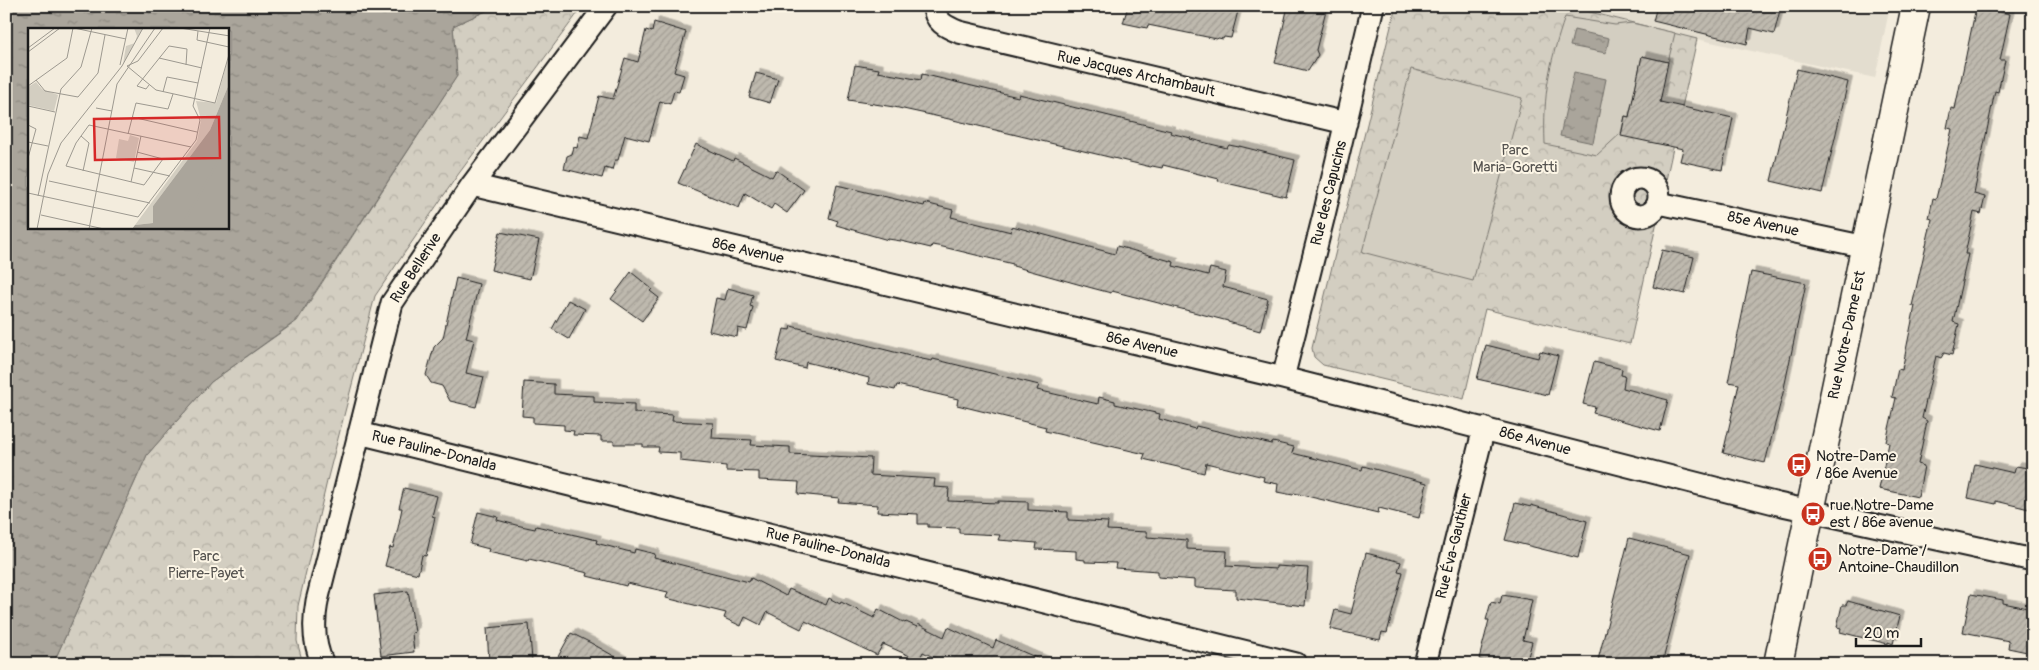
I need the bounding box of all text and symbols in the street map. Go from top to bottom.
inset map [28,28,229,229]
street label: Rue Jacques Archambault [1055,47,1218,102]
street label: Rue des Capucins [1307,138,1351,248]
park label: Parc Maria-Goretti [1473,141,1558,177]
street label: 85e Avenue [1726,207,1801,241]
street label: Rue Bellerive [386,229,446,307]
street label: 86e Avenue [710,234,786,269]
street label: Rue Notre-Dame Est [1824,268,1870,401]
street label: 86e Avenue [1104,328,1180,363]
street label: 86e Avenue [1497,422,1573,460]
street label: Rue Pauline-Donalda [370,426,498,476]
place label: Notre-Dame / 86e Avenue [1816,447,1898,483]
bus stop icon: Notre-Dame / 86e Avenue [1786,452,1812,478]
street label: Rue Éva-Gauthier [1432,491,1476,601]
place label: rue Notre-Dame est / 86e avenue [1830,496,1934,532]
bus stop icon: rue Notre-Dame est / 86e avenue [1800,501,1826,527]
street label: Rue Pauline-Donalda [764,523,892,573]
place label: Notre-Dame / Antoine-Chaudillon [1838,541,1959,577]
bus stop icon: Notre-Dame / Antoine-Chaudillon [1807,546,1833,572]
park label: Parc Pierre-Payet [168,547,245,583]
scale bar [1856,615,1922,647]
text: 20 m [1864,624,1899,643]

